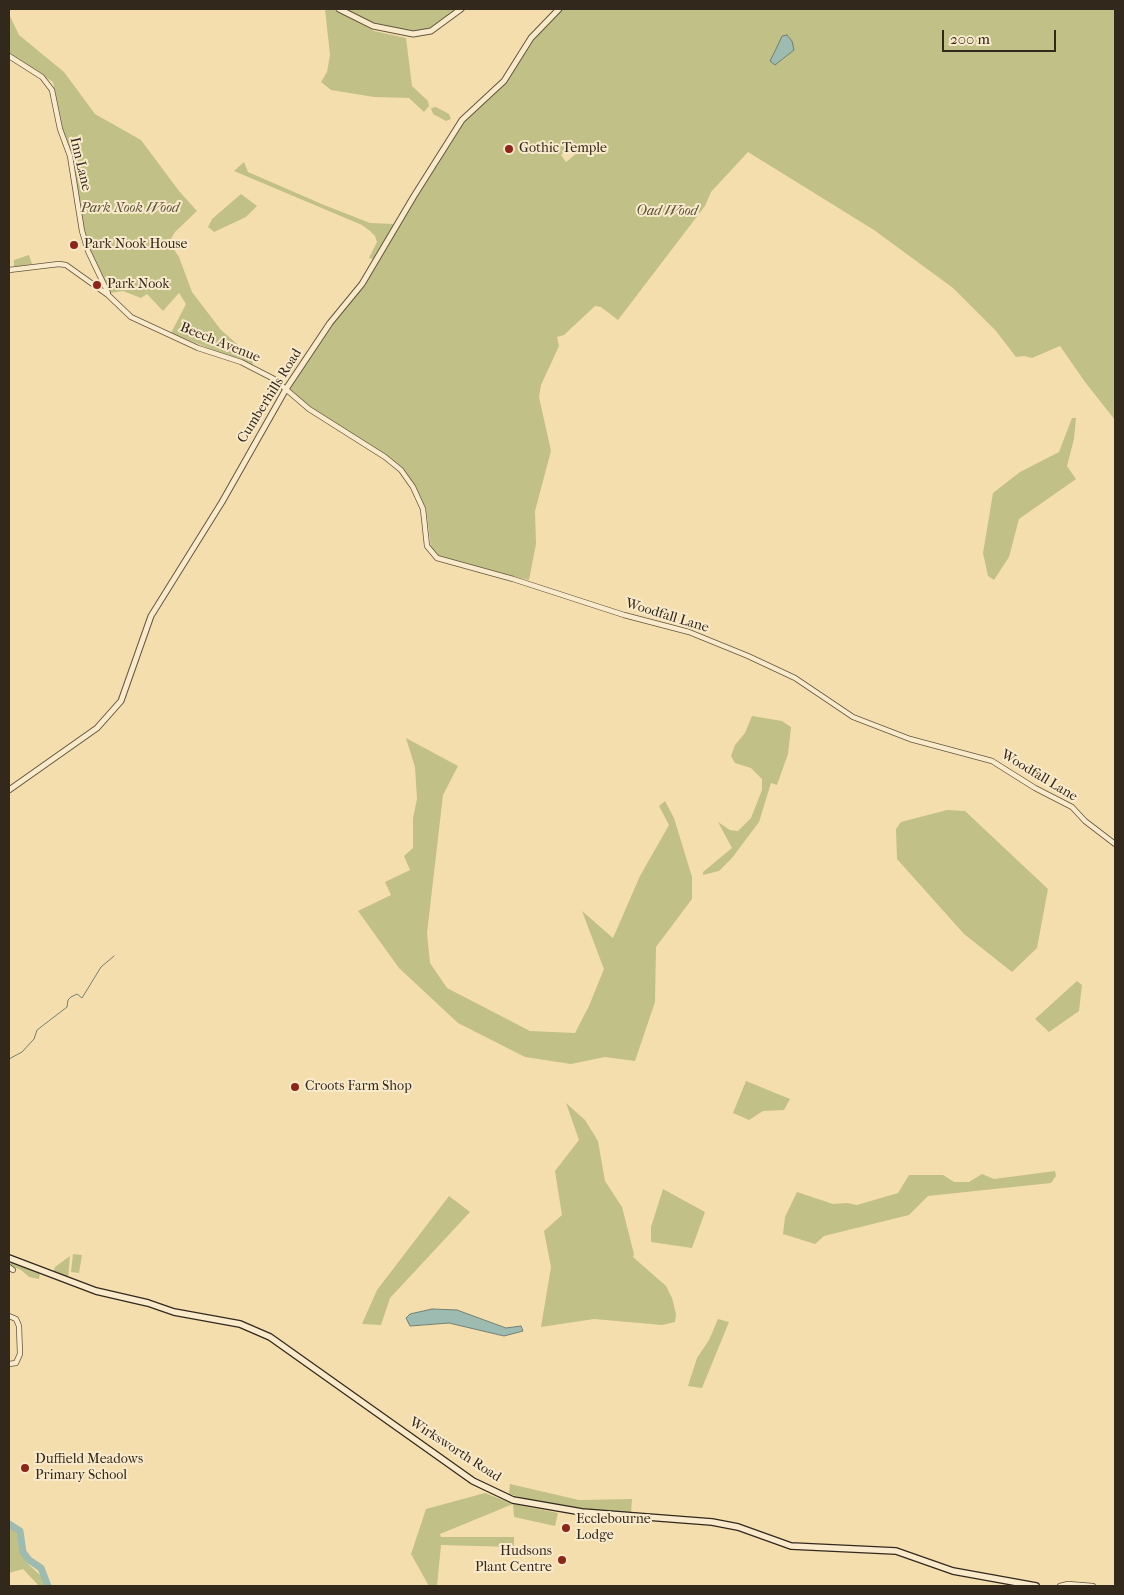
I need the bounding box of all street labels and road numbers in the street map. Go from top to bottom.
street label: Inn Lane [66,135,94,193]
street label: Beech Avenue [177,319,263,367]
street label: Cumberhills Road [234,346,306,446]
street label: Woodfall Lane [623,595,711,637]
street label: Woodfall Lane [998,747,1080,805]
street label: Wirksworth Road [406,1414,504,1486]

